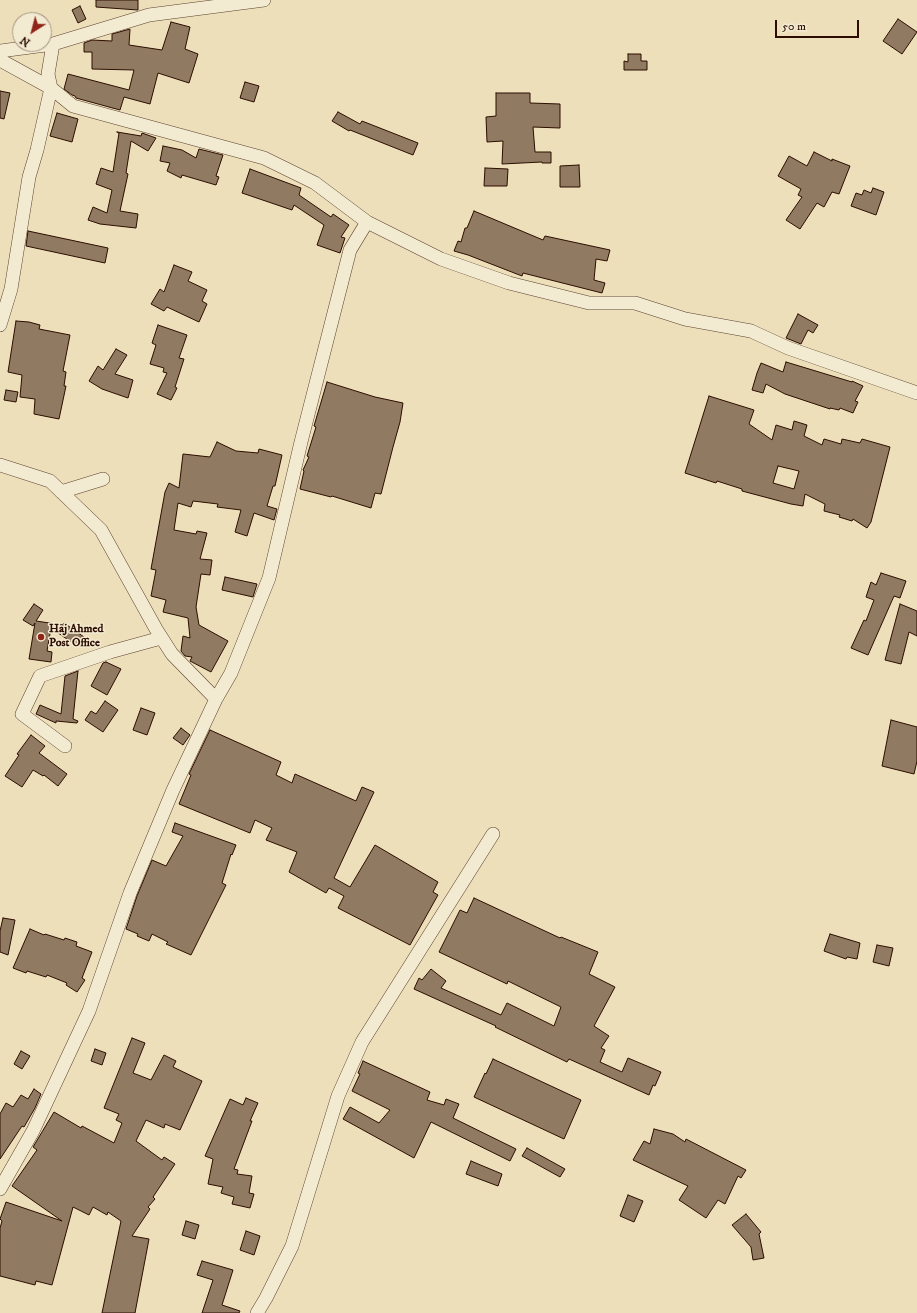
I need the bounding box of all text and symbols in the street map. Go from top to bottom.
north arrow [12,12,52,52]
scale bar [777,12,861,38]
text: 50 m [782,19,806,34]
text: N [18,33,33,49]
place label: Haj Ahmed Post Office [49,623,104,651]
marker: Haj Ahmed Post Office [36,632,46,642]

